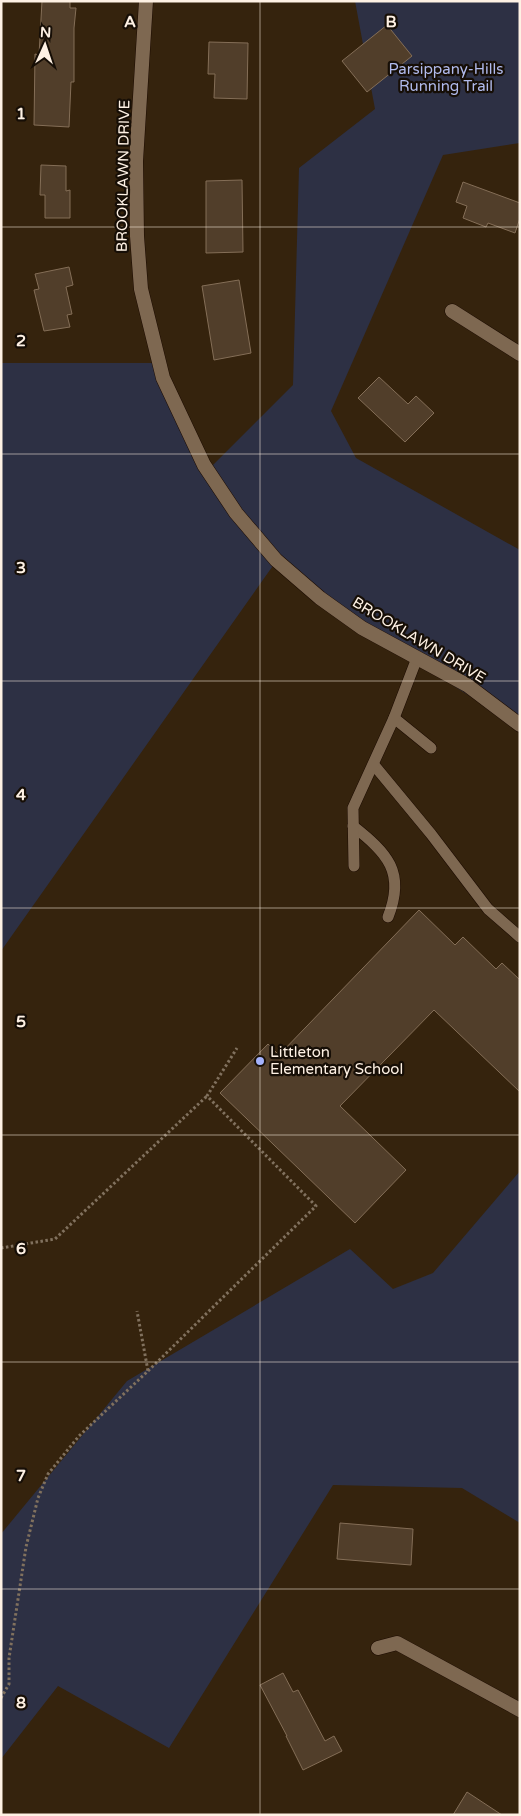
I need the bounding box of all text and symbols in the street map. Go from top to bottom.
text: A [124,12,136,32]
text: B [385,12,397,32]
north arrow [20,20,70,70]
text: N [40,24,52,41]
park label: Parsippany-Hills Running Trail [389,60,503,95]
street label: BROOKLAWN DRIVE [113,100,133,252]
text: 1 [16,104,26,124]
text: 2 [16,331,26,351]
text: 3 [16,558,26,578]
street label: BROOKLAWN DRIVE [349,593,489,687]
text: 4 [16,785,26,805]
text: 5 [16,1012,26,1032]
place label: Littleton Elementary School [270,1043,403,1078]
marker: Littleton Elementary School [254,1055,266,1067]
text: 6 [16,1239,26,1259]
text: 7 [16,1466,26,1486]
text: 8 [16,1693,26,1713]

